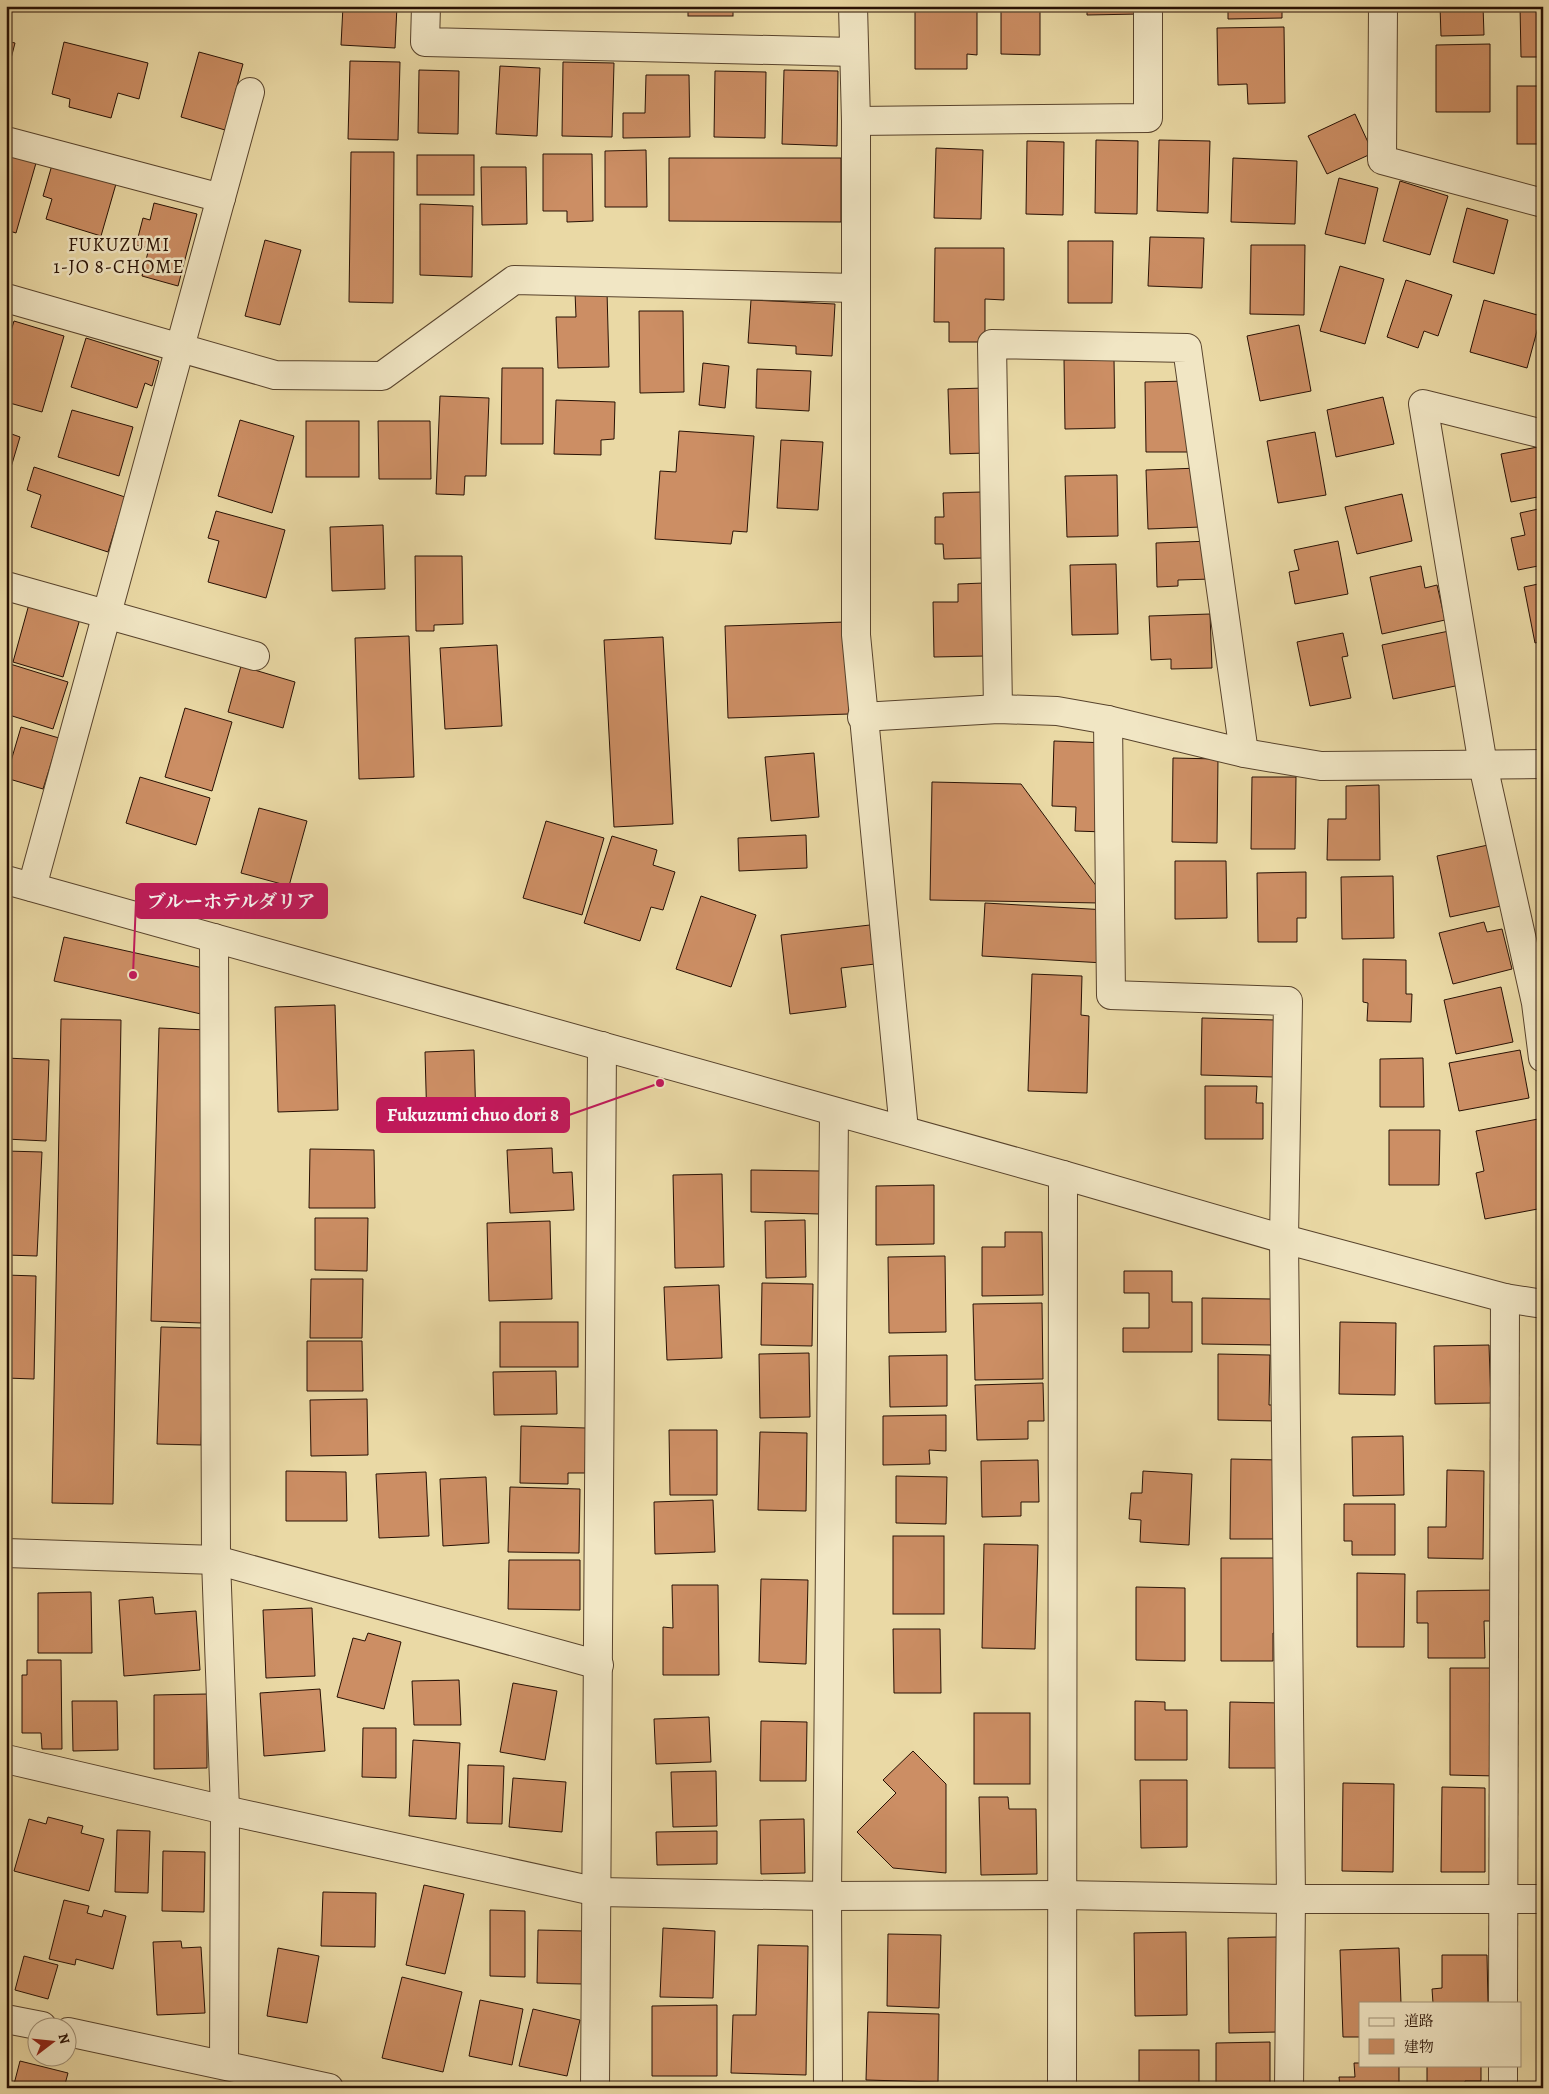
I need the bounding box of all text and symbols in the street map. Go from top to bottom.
district label: FUKUZUMI 1-JO 8-CHOME [53,232,185,280]
callout: ブルーホテルダリア [136,884,327,918]
text: ブルーホテルダリア [147,889,315,915]
callout: Fukuzumi chuo dori 8 [377,1098,569,1132]
text: Fukuzumi chuo dori 8 [387,1102,559,1128]
legend [1359,2002,1522,2066]
text: 道路 [1404,2011,1434,2031]
north arrow [28,2016,78,2066]
text: N [53,2031,75,2046]
text: 建物 [1404,2037,1434,2057]

